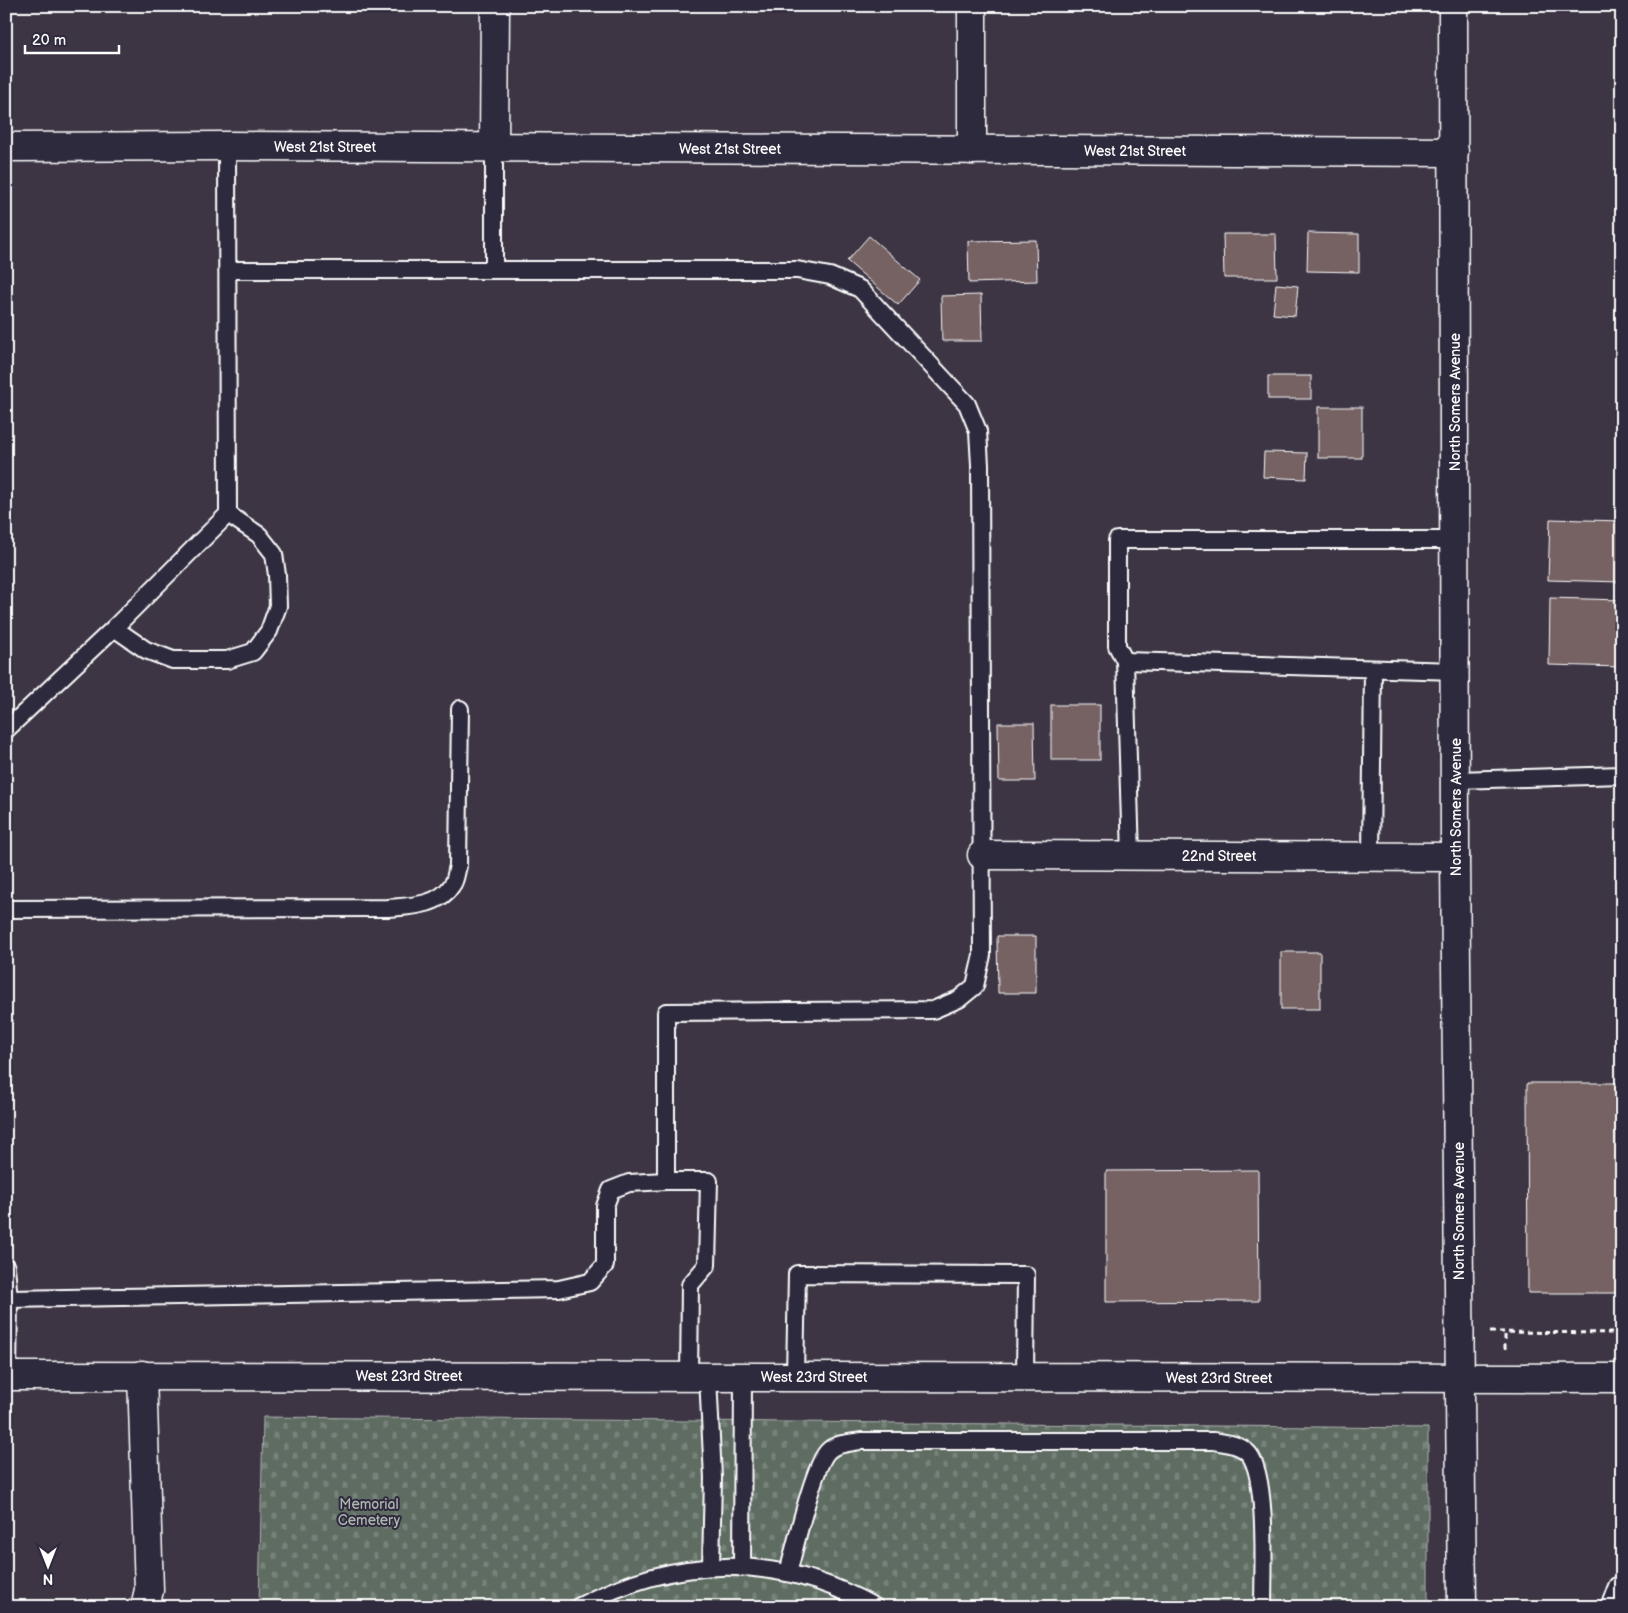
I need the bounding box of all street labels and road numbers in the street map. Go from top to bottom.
street label: West 21st Street [274,139,377,156]
street label: West 21st Street [679,141,782,158]
street label: West 21st Street [1084,143,1187,160]
street label: North Somers Avenue [1447,333,1464,471]
street label: North Somers Avenue [1448,738,1465,876]
street label: 22nd Street [1182,848,1257,865]
street label: North Somers Avenue [1451,1142,1468,1280]
street label: West 23rd Street [356,1368,463,1385]
street label: West 23rd Street [761,1369,868,1386]
street label: West 23rd Street [1166,1370,1273,1387]

